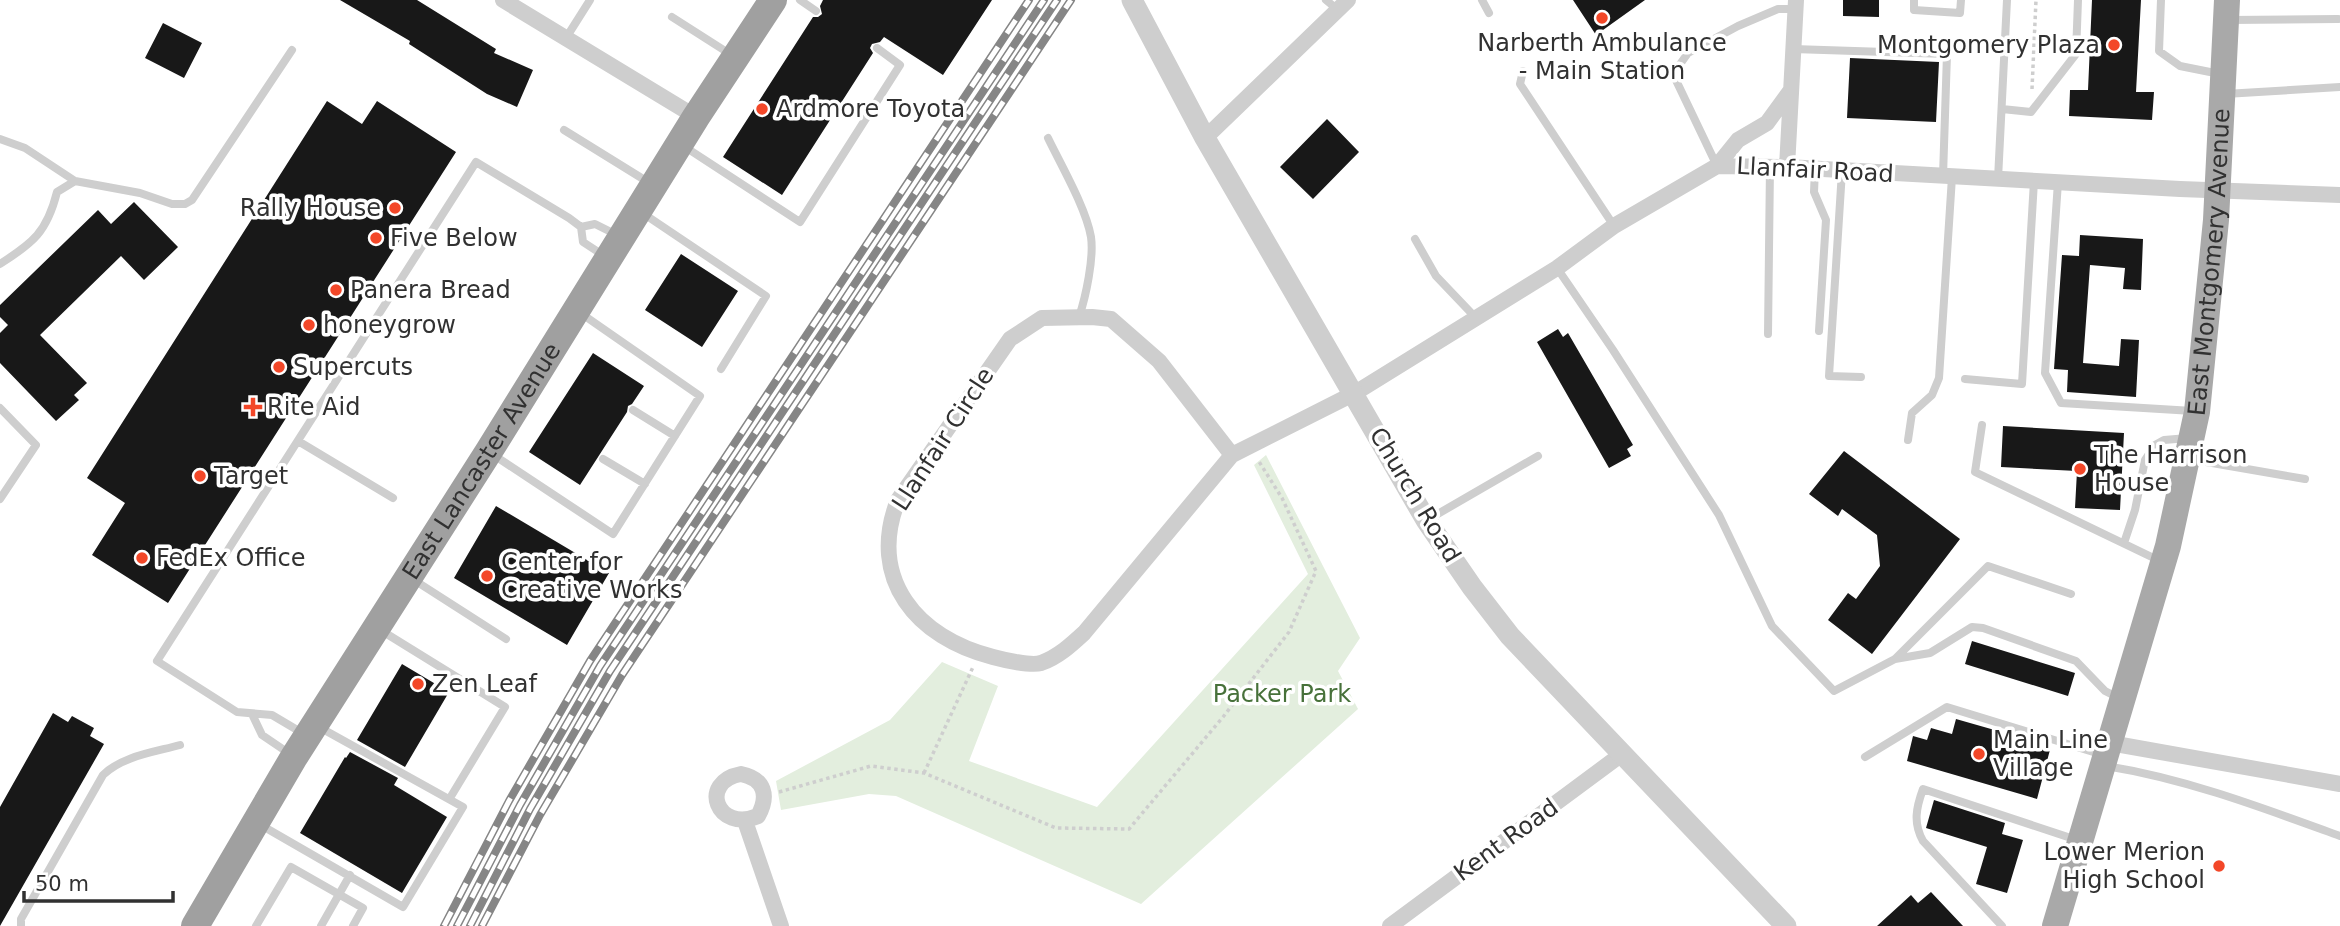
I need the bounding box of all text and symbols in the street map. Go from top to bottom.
marker: Narberth Ambulance - Main Station [1594,10,1610,26]
place label: Narberth Ambulance - Main Station [1477,29,1727,85]
place label: Montgomery Plaza [1877,31,2100,59]
marker: Montgomery Plaza [2106,37,2122,53]
place label: Ardmore Toyota [776,95,965,123]
marker: Ardmore Toyota [754,101,770,117]
street label: East Montgomery Avenue [2183,108,2236,417]
street label: Llanfair Road [1736,152,1894,188]
place label: Rally House [240,194,381,222]
marker: Rally House [387,200,403,216]
place label: Five Below [390,224,518,252]
marker: Five Below [368,230,384,246]
place label: Panera Bread [350,276,511,304]
marker: Panera Bread [328,282,344,298]
place label: honeygrow [323,311,456,339]
marker: honeygrow [301,317,317,333]
street label: East Lancaster Avenue [397,338,566,585]
place label: Supercuts [293,353,413,381]
marker: Supercuts [271,359,287,375]
street label: Llanfair Circle [886,362,1000,516]
place label: Rite Aid [267,393,360,421]
marker: Rite Aid [245,399,261,415]
street label: Church Road [1364,422,1466,568]
place label: The Harrison House [2093,441,2247,497]
marker: The Harrison House [2072,461,2088,477]
place label: Target [213,462,288,490]
marker: Target [192,468,208,484]
place label: FedEx Office [156,544,306,572]
place label: Center for Creative Works [501,548,683,604]
marker: FedEx Office [134,550,150,566]
marker: Center for Creative Works [479,568,495,584]
place label: Zen Leaf [432,670,537,698]
marker: Zen Leaf [410,676,426,692]
park label: Packer Park [1213,680,1351,708]
place label: Main Line Village [1993,726,2108,782]
marker: Main Line Village [1971,746,1987,762]
street label: Kent Road [1449,793,1563,887]
place label: Lower Merion High School [2044,838,2205,894]
marker: Lower Merion High School [2211,858,2227,874]
scale bar [24,860,173,904]
text: 50 m [35,872,89,896]

